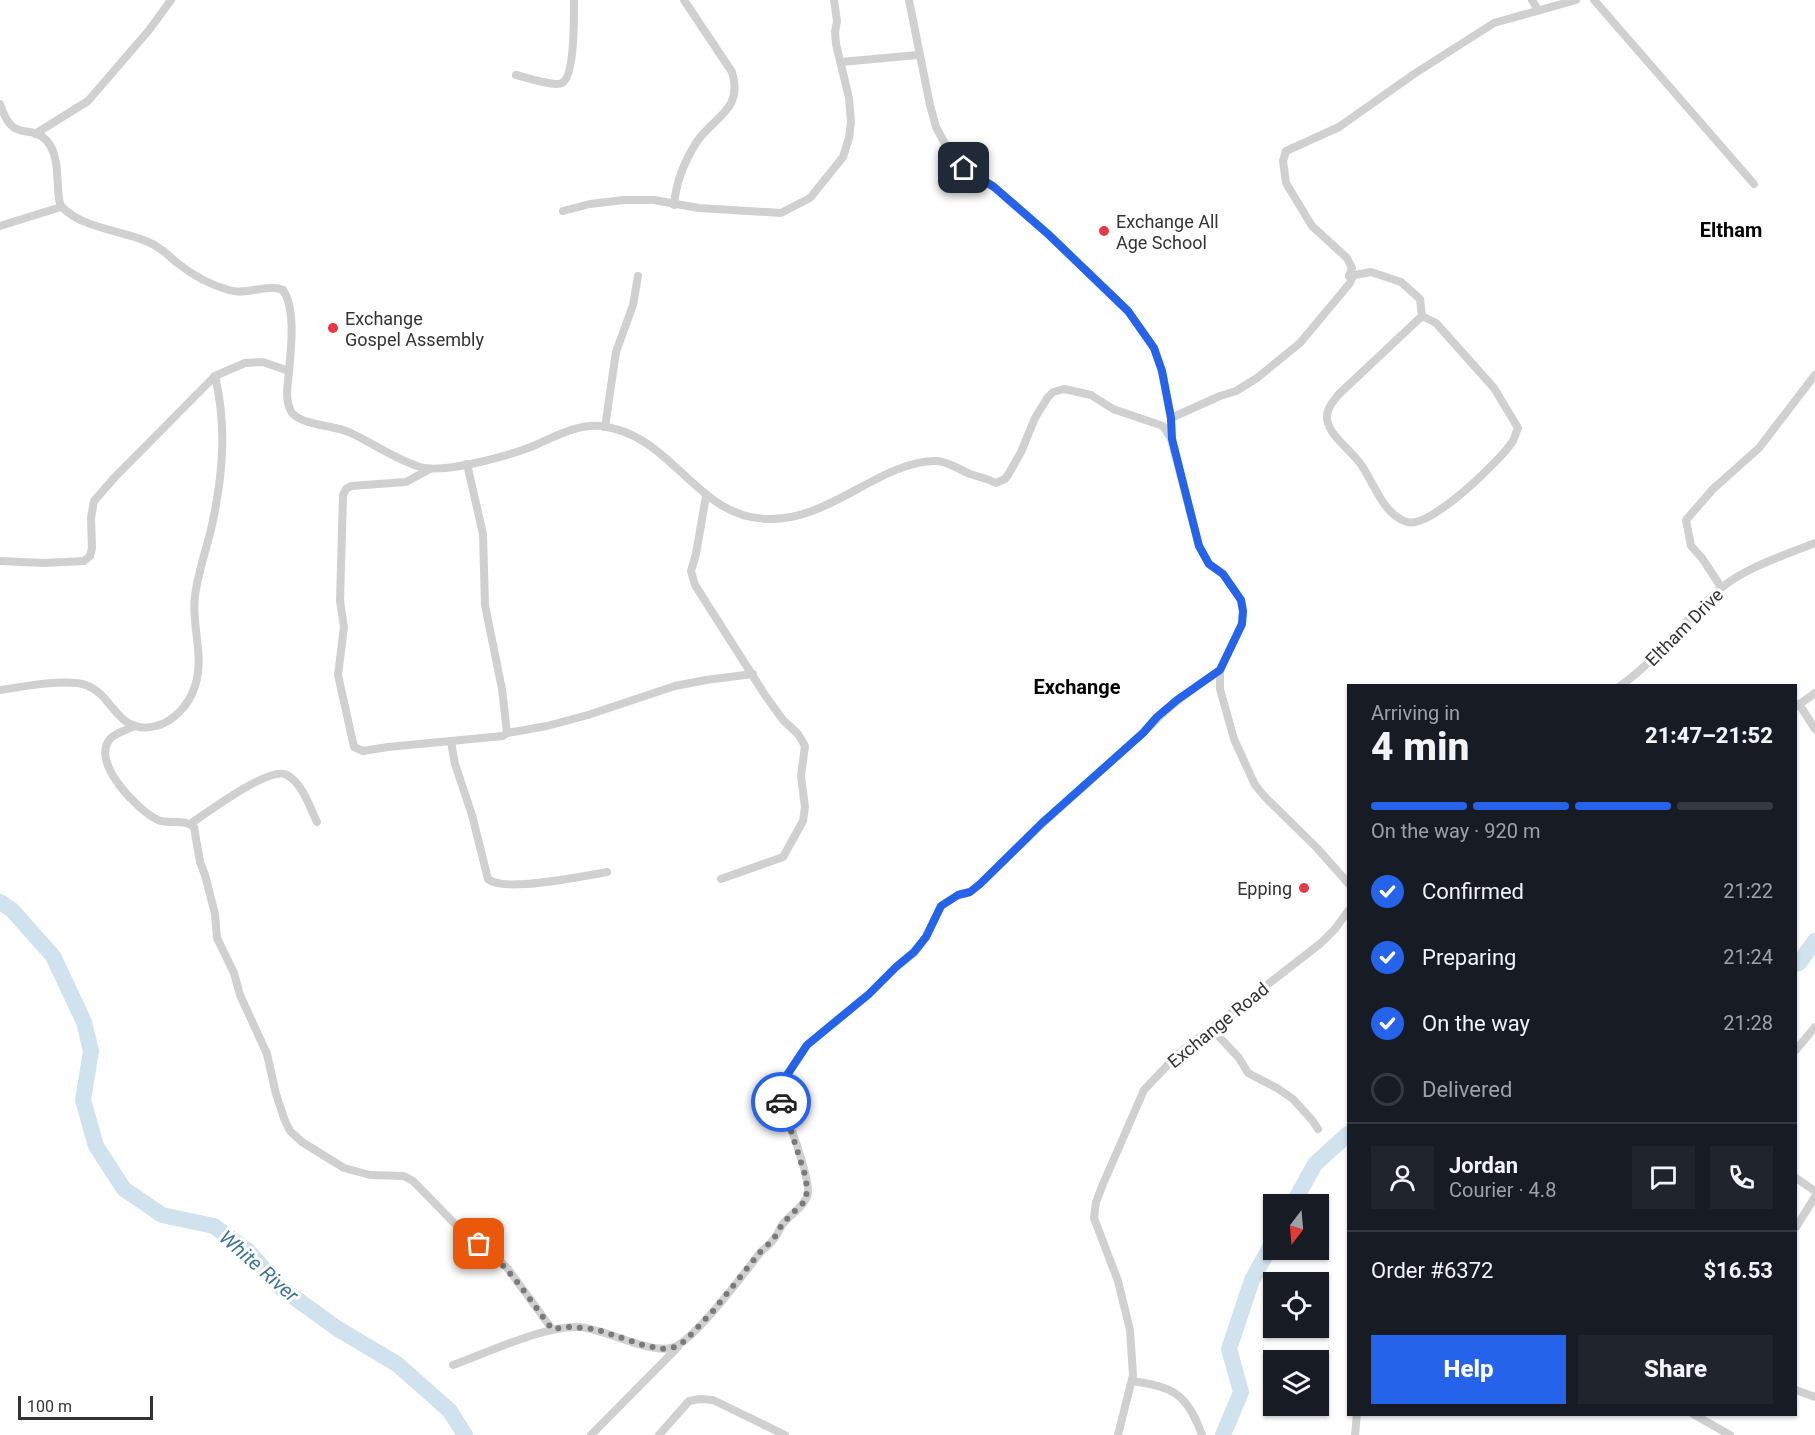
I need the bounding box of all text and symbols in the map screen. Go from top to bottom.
pin [938,142,989,193]
icon: home [947,151,980,184]
place label: Exchange All Age School [1116,211,1219,253]
district label: Eltham [1700,218,1762,242]
marker: Exchange All Age School [1097,224,1111,238]
place label: Exchange Gospel Assembly [345,308,484,350]
marker: Exchange Gospel Assembly [326,321,340,335]
street label: Eltham Drive [1641,584,1727,670]
district label: Exchange [1034,675,1121,699]
text: Arriving in [1371,701,1460,725]
text: 21:47–21:52 [1645,723,1773,748]
text: 4 min [1371,724,1469,770]
text: On the way · 920 m [1371,819,1540,843]
icon: check [1371,875,1404,908]
place label: Epping [1237,878,1292,899]
text: Confirmed [1422,879,1524,904]
text: 21:22 [1723,879,1773,903]
marker: Epping [1297,881,1311,895]
icon: check [1371,941,1404,974]
text: Preparing [1422,945,1516,970]
text: 21:24 [1723,945,1773,969]
street label: Exchange Road [1163,978,1273,1072]
icon: check [1371,1007,1404,1040]
text: On the way [1422,1011,1530,1036]
text: 21:28 [1723,1011,1773,1035]
courier [751,1072,811,1132]
text: Delivered [1422,1077,1512,1102]
icon: car [765,1086,798,1119]
button: person [1371,1146,1434,1209]
button: chat [1632,1146,1695,1209]
button: phone [1710,1146,1773,1209]
text: Jordan [1449,1153,1518,1178]
text: Courier · 4.8 [1449,1178,1556,1202]
north arrow [1263,1194,1329,1260]
map controls [1263,1194,1329,1416]
pin [453,1218,504,1269]
water label: White River [215,1225,305,1308]
icon: bag [462,1227,495,1260]
text: Order #6372 [1371,1258,1493,1283]
text: $16.53 [1704,1258,1773,1283]
button: locate [1263,1272,1329,1338]
button: Help [1371,1335,1566,1404]
button: Share [1578,1335,1773,1404]
button: layers [1263,1350,1329,1416]
scale bar [18,1393,153,1420]
text: 100 m [27,1397,72,1416]

